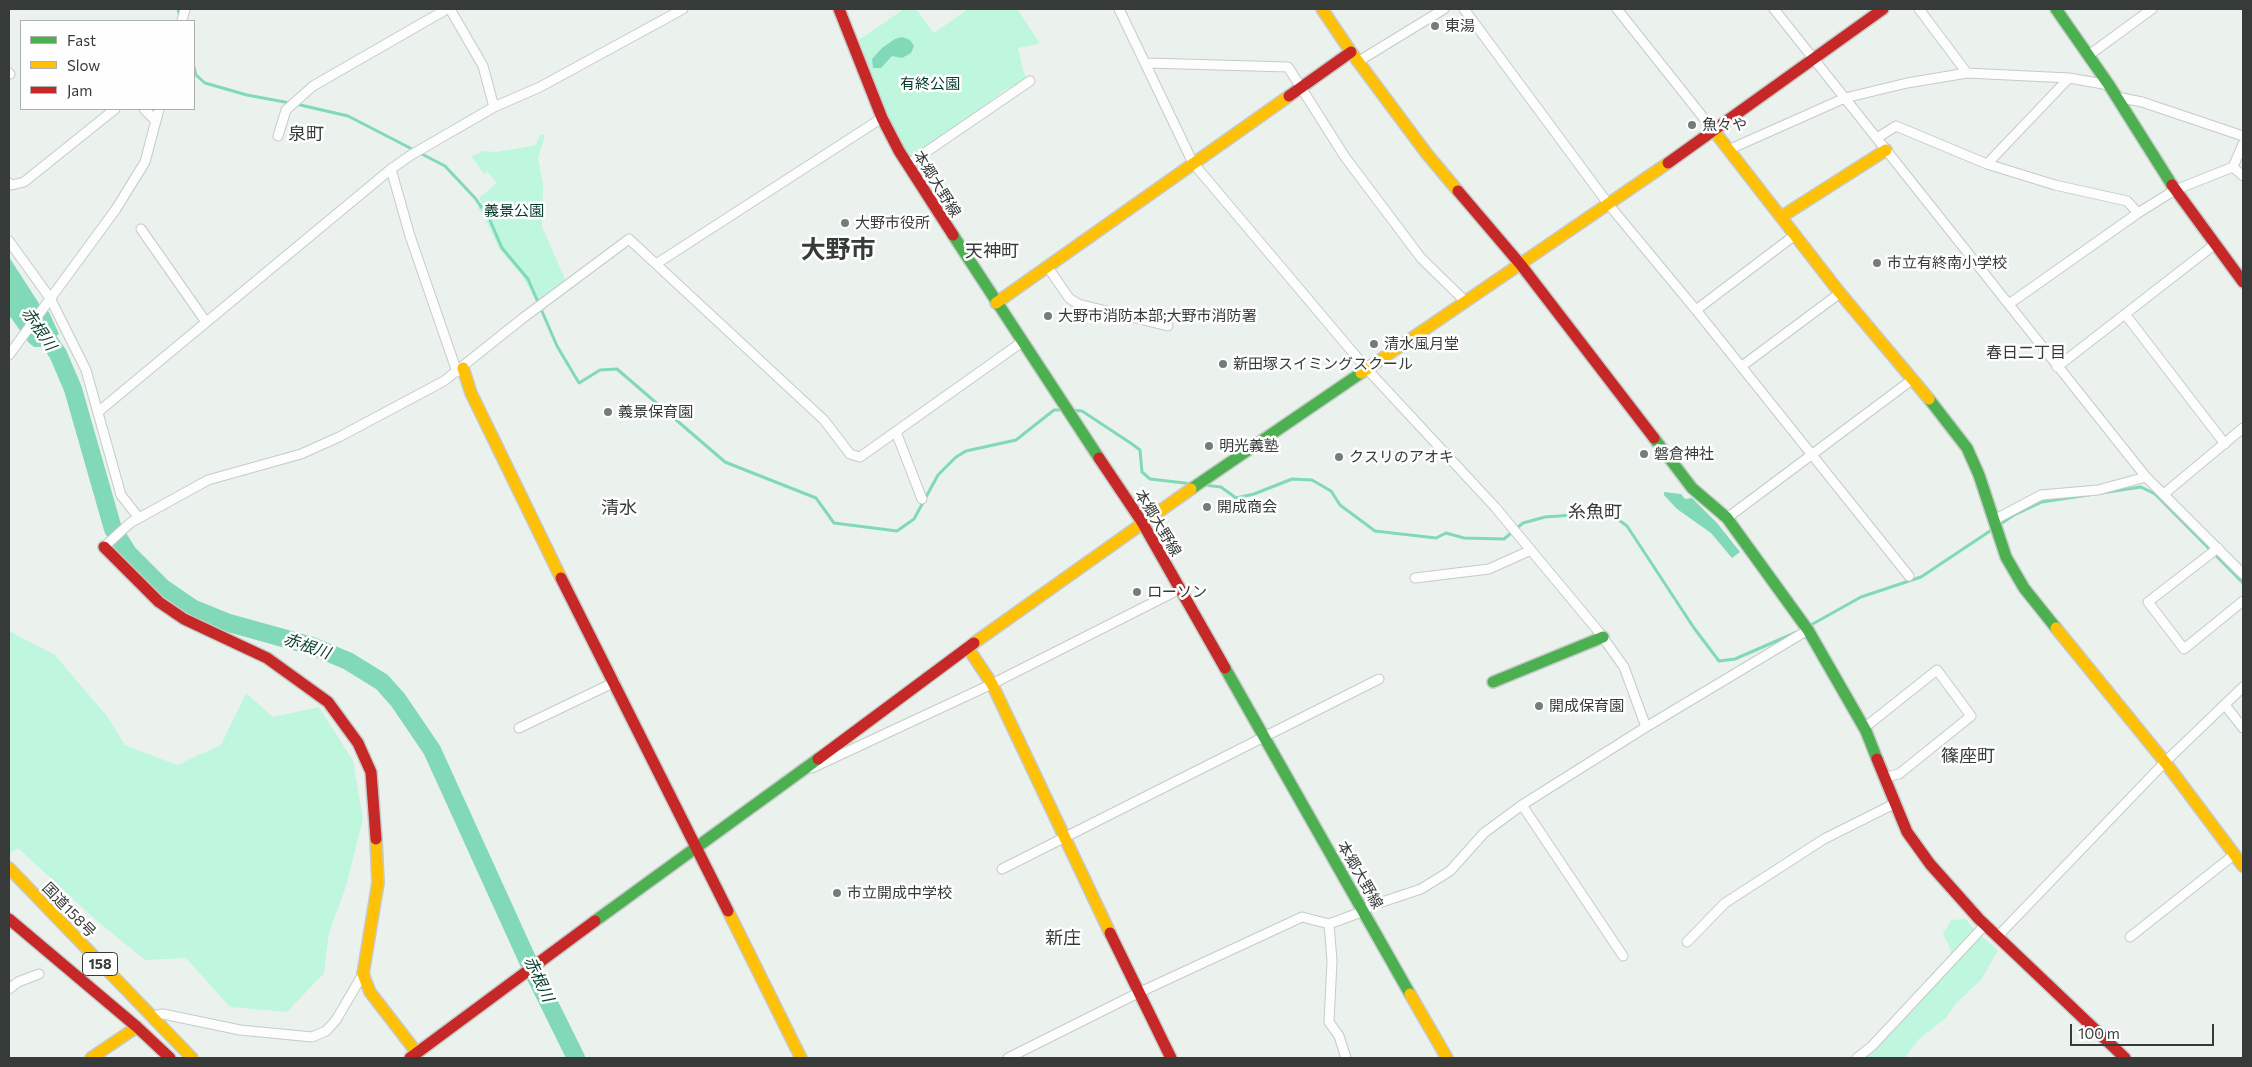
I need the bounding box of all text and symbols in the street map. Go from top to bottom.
place label: 東湯 [1445,17,1475,35]
legend [20,20,195,110]
marker: 東湯 [1429,20,1441,32]
text: Fast [67,31,96,49]
text: Slow [67,56,100,74]
park label: 有終公園 [900,75,960,93]
text: Jam [67,81,92,99]
place label: 魚々や [1702,116,1747,134]
marker: 魚々や [1686,119,1698,131]
district label: 泉町 [288,123,324,145]
street label: 本郷大野線 [909,147,965,221]
park label: 義景公園 [484,202,544,220]
place label: 大野市役所 [855,214,930,232]
marker: 大野市役所 [839,217,851,229]
district label: 大野市 [801,235,875,265]
district label: 天神町 [965,240,1019,262]
place label: 市立有終南小学校 [1887,254,2007,272]
marker: 市立有終南小学校 [1871,257,1883,269]
water label: 赤根川 [18,304,60,354]
place label: 大野市消防本部;大野市消防署 [1058,307,1257,325]
marker: 大野市消防本部;大野市消防署 [1042,310,1054,322]
place label: 清水風月堂 [1384,335,1459,353]
marker: 清水風月堂 [1368,338,1380,350]
district label: 春日二丁目 [1986,343,2066,363]
place label: 新田塚スイミングスクール [1233,355,1413,373]
marker: 新田塚スイミングスクール [1217,358,1229,370]
place label: 義景保育園 [618,403,693,421]
marker: 義景保育園 [602,406,614,418]
place label: 明光義塾 [1219,437,1279,455]
marker: 明光義塾 [1203,440,1215,452]
place label: 磐倉神社 [1654,445,1714,463]
place label: クスリのアオキ [1349,448,1454,466]
marker: 磐倉神社 [1638,448,1650,460]
marker: クスリのアオキ [1333,451,1345,463]
street label: 本郷大野線 [1131,486,1185,560]
district label: 清水 [601,497,637,519]
place label: 開成商会 [1217,498,1277,516]
marker: 開成商会 [1201,501,1213,513]
district label: 糸魚町 [1568,501,1622,523]
place label: ローソン [1147,583,1207,601]
marker: ローソン [1131,586,1143,598]
water label: 赤根川 [281,629,333,663]
place label: 開成保育園 [1549,697,1624,715]
marker: 開成保育園 [1533,700,1545,712]
district label: 篠座町 [1941,745,1995,767]
street label: 本郷大野線 [1333,838,1387,912]
street label: 国道158号 [39,879,99,941]
place label: 市立開成中学校 [847,884,952,902]
marker: 市立開成中学校 [831,887,843,899]
district label: 新庄 [1045,927,1081,949]
road number: 158 [82,952,118,976]
water label: 赤根川 [520,953,558,1005]
scale bar [2072,1014,2216,1046]
text: 100 m [2078,1024,2120,1042]

